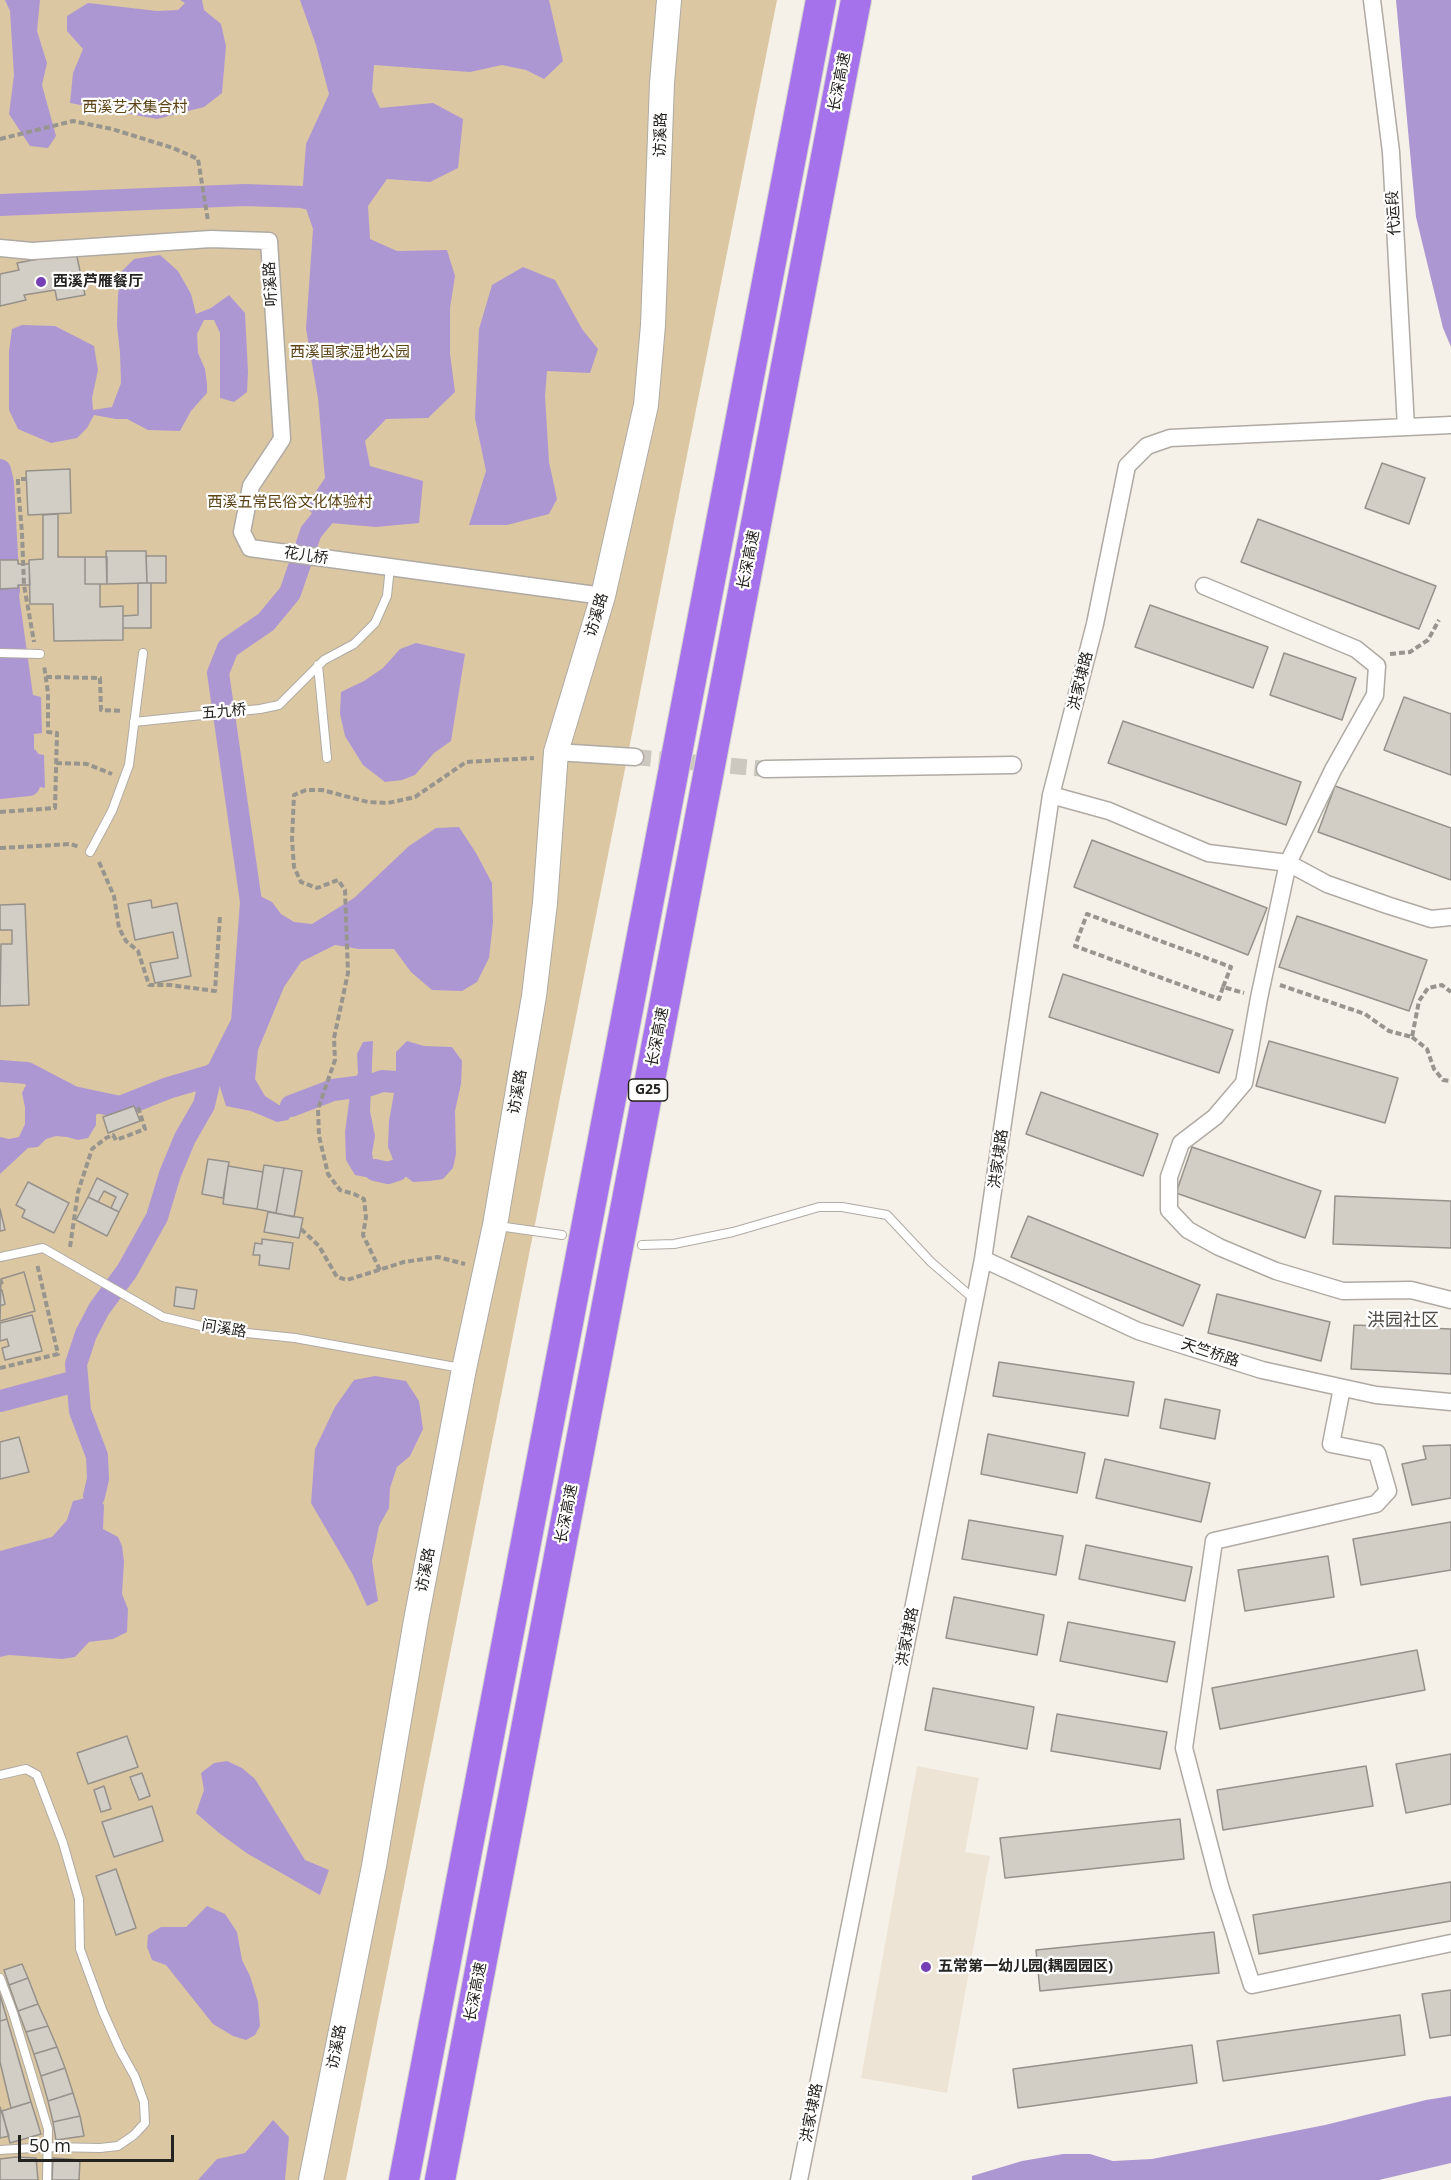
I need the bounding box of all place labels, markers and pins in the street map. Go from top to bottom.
place label: 西溪芦雁餐厅 [53,273,143,291]
marker: 西溪芦雁餐厅 [34,275,48,289]
place label: 五常第一幼儿园(耦园园区) [938,1958,1113,1976]
marker: 五常第一幼儿园(耦园园区) [919,1960,933,1974]

